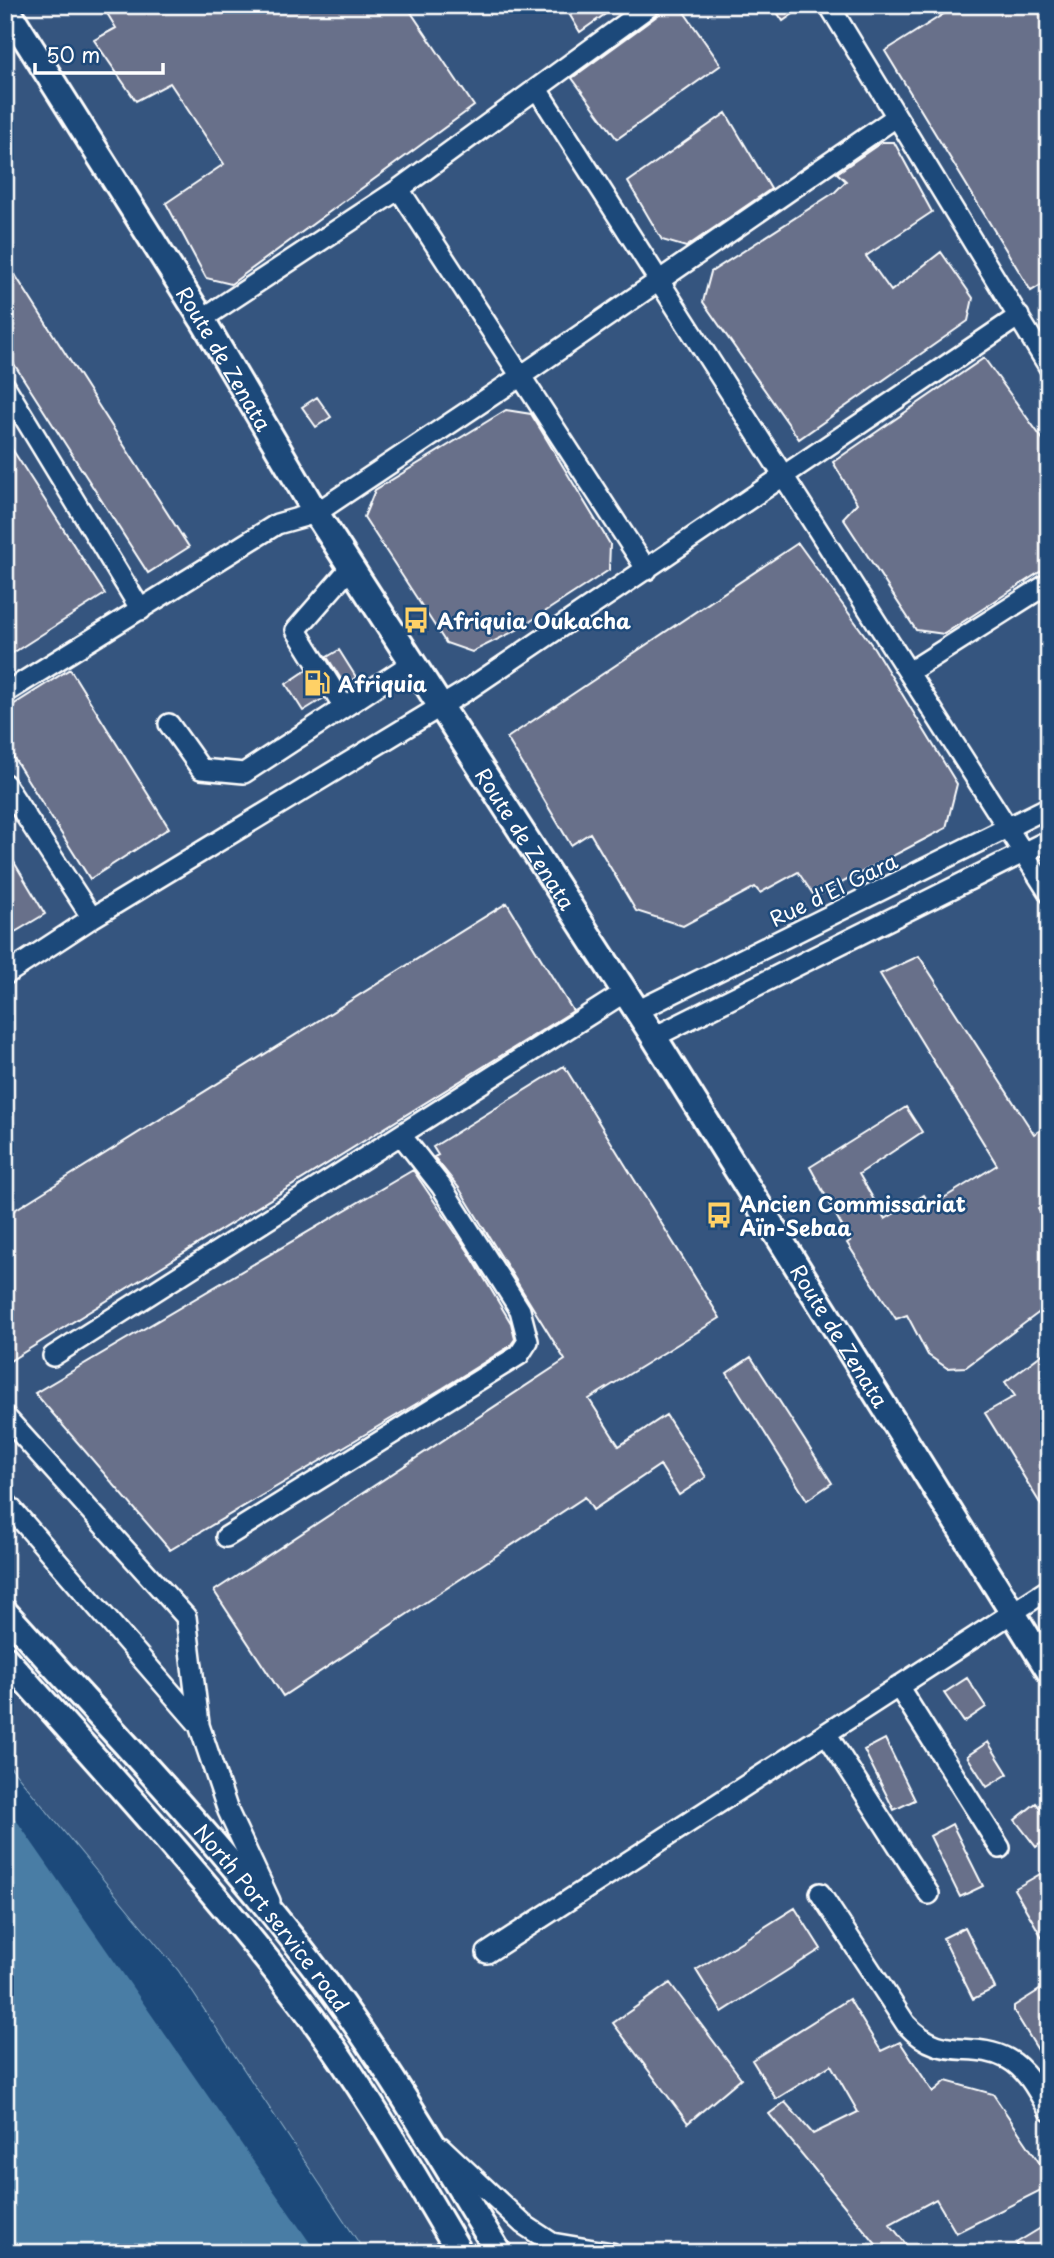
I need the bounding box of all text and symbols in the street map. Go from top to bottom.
scale bar [35,32,163,76]
text: 50 m [46,38,100,70]
street label: Route de Zenata [169,279,281,437]
place label: Afriquia Oukacha [437,604,631,636]
bus stop icon: Afriquia Oukacha [401,605,431,635]
place label: Afriquia [338,667,428,699]
fuel station icon: Afriquia [302,668,332,698]
street label: Route de Zenata [468,761,584,917]
street label: Rue d'El Gara [763,844,903,934]
place label: Ancien Commissariat Aïn-Sebaa [740,1187,966,1243]
bus stop icon: Ancien Commissariat Aïn-Sebaa [704,1200,734,1230]
street label: Route de Zenata [783,1257,897,1414]
street label: North Port service road [187,1816,358,2018]

